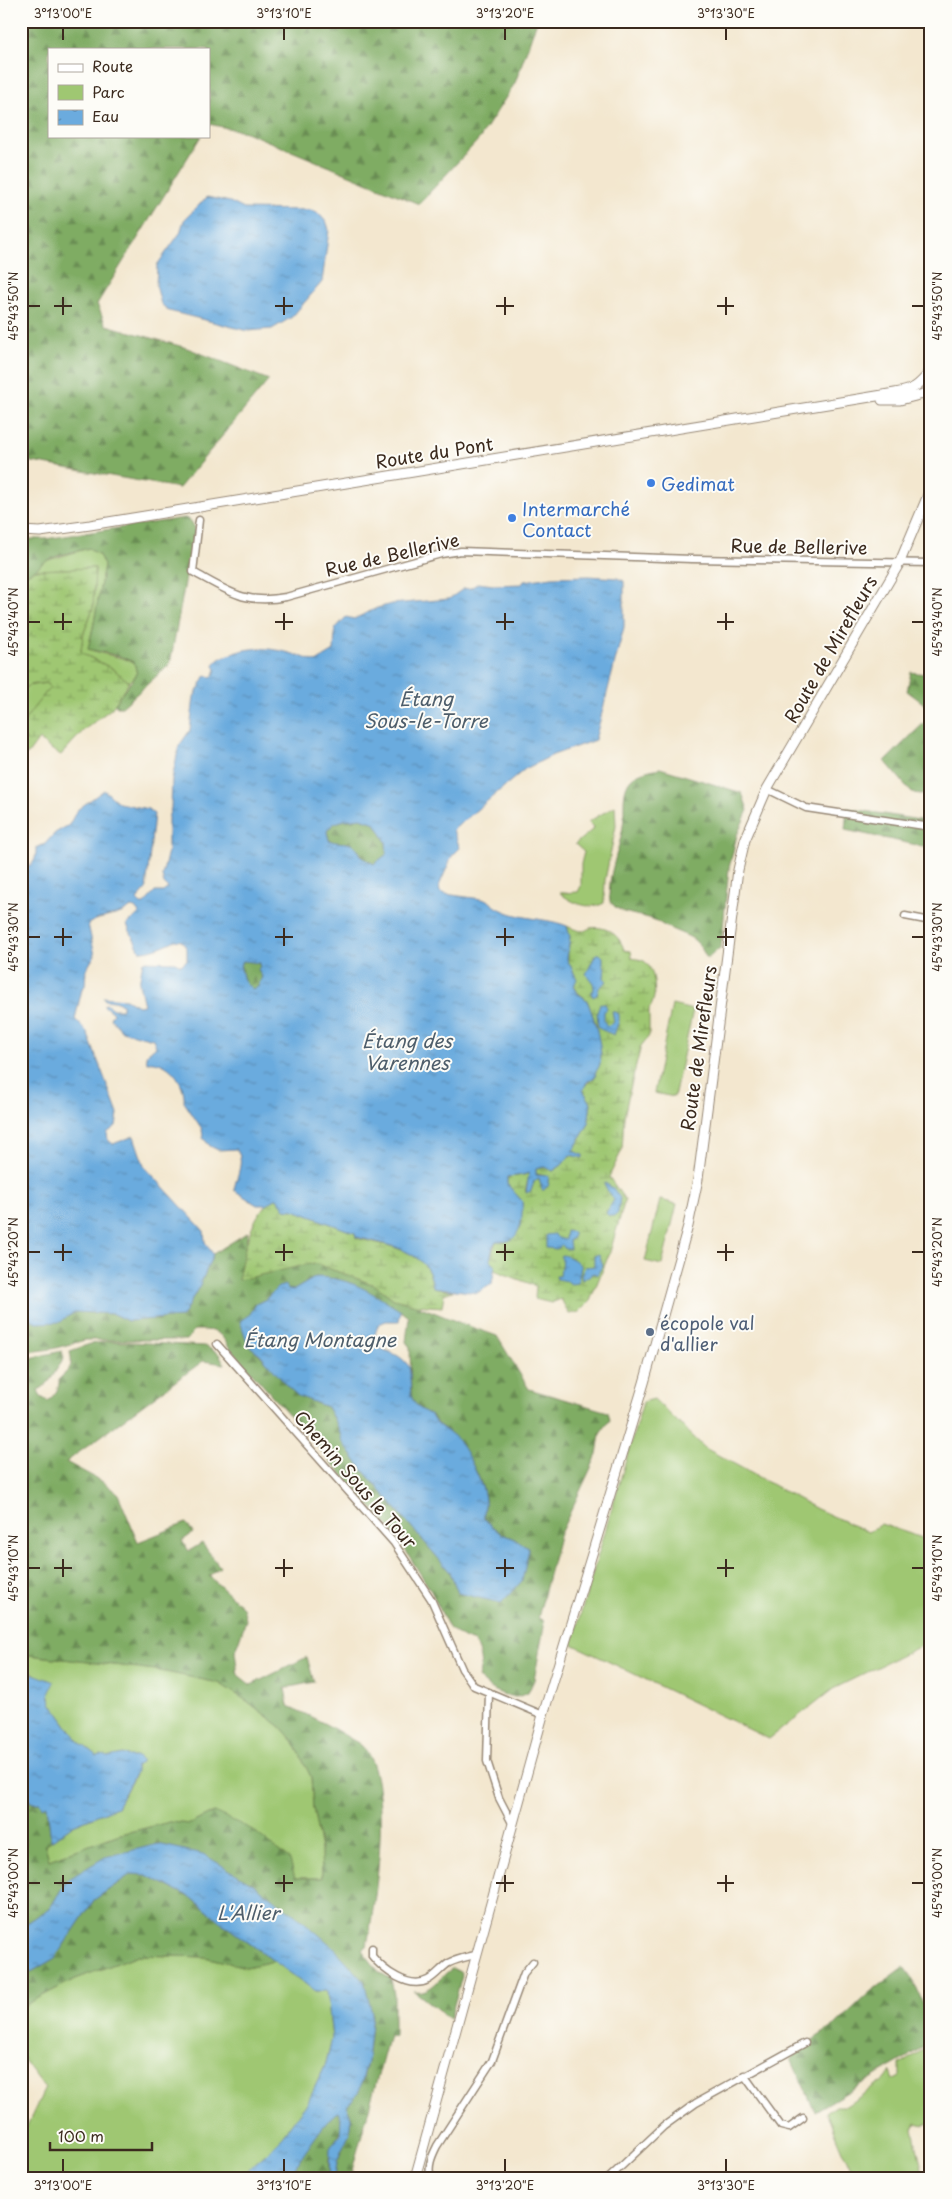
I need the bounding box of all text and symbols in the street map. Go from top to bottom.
text: 3°13'00"E [34,4,92,22]
text: 3°13'10"E [256,4,312,22]
text: 3°13'20"E [476,4,534,22]
text: 3°13'30"E [697,4,755,22]
legend [48,48,210,138]
text: Route [92,54,133,77]
text: Parc [92,80,125,103]
text: Eau [92,104,119,127]
text: 45°43'50"N [4,272,22,340]
text: 45°43'50"N [928,272,946,340]
street label: Route du Pont [373,429,495,475]
place label: Gedimat [661,470,735,497]
marker: Gedimat [645,477,657,489]
place label: Intermarché Contact [522,495,630,543]
marker: Intermarché Contact [506,512,518,524]
street label: Rue de Bellerive [322,525,462,583]
street label: Rue de Bellerive [730,531,868,561]
street label: Route de Mirefleurs [777,570,883,728]
text: 45°43'40"N [4,587,22,657]
text: 45°43'40"N [928,587,946,657]
water label: Étang Sous-le-Torre [364,684,489,734]
text: 45°43'30"N [4,902,22,972]
text: 45°43'30"N [928,902,946,972]
street label: Route de Mirefleurs [673,964,723,1132]
water label: Étang des Varennes [362,1026,454,1076]
text: 45°43'20"N [4,1217,22,1287]
text: 45°43'20"N [928,1217,946,1287]
place label: écopole val d'allier [660,1309,755,1357]
water label: Étang Montagne [244,1325,397,1353]
marker: écopole val d'allier [644,1326,656,1338]
street label: Chemin Sous le Tour [288,1404,424,1555]
text: 45°43'10"N [4,1535,22,1601]
text: 45°43'10"N [928,1535,946,1601]
text: 45°43'00"N [4,1848,22,1918]
text: 45°43'00"N [928,1848,946,1918]
water label: L'Allier [217,1898,281,1926]
scale bar [50,2119,152,2151]
text: 100 m [58,2124,104,2147]
text: 3°13'00"E [34,2176,92,2194]
text: 3°13'10"E [256,2176,312,2194]
text: 3°13'20"E [476,2176,534,2194]
text: 3°13'30"E [697,2176,755,2194]

